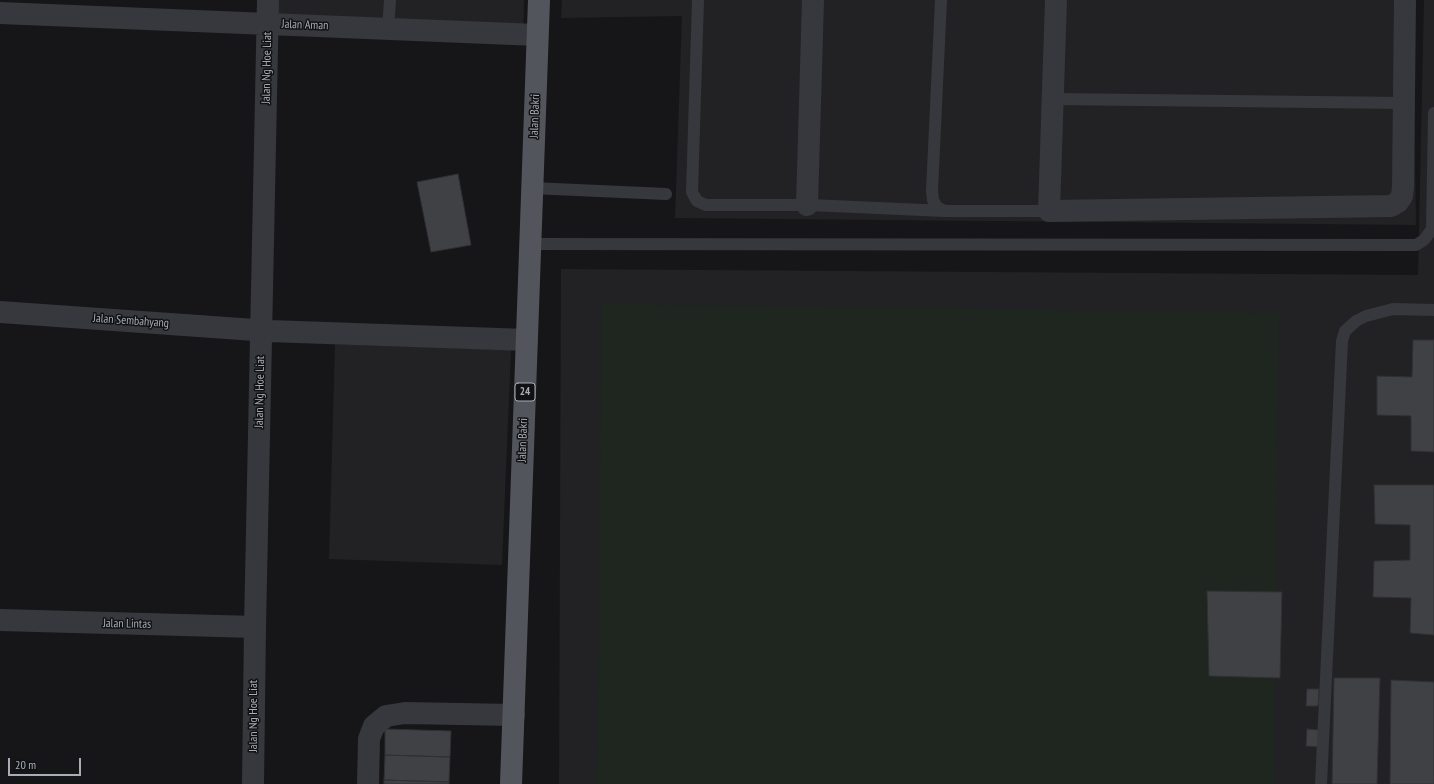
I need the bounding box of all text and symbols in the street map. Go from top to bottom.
street label: Jalan Aman [281,17,329,33]
street label: Jalan Ng Hoe Liat [259,32,275,104]
street label: Jalan Bakri [527,94,543,138]
street label: Jalan Sembahyang [93,311,169,331]
street label: Jalan Ng Hoe Liat [252,356,268,428]
road number: 24 [515,383,535,401]
street label: Jalan Bakri [515,418,531,462]
street label: Jalan Lintas [103,616,151,632]
street label: Jalan Ng Hoe Liat [247,680,261,752]
scale bar [10,750,83,776]
text: 20 m [15,757,36,772]

